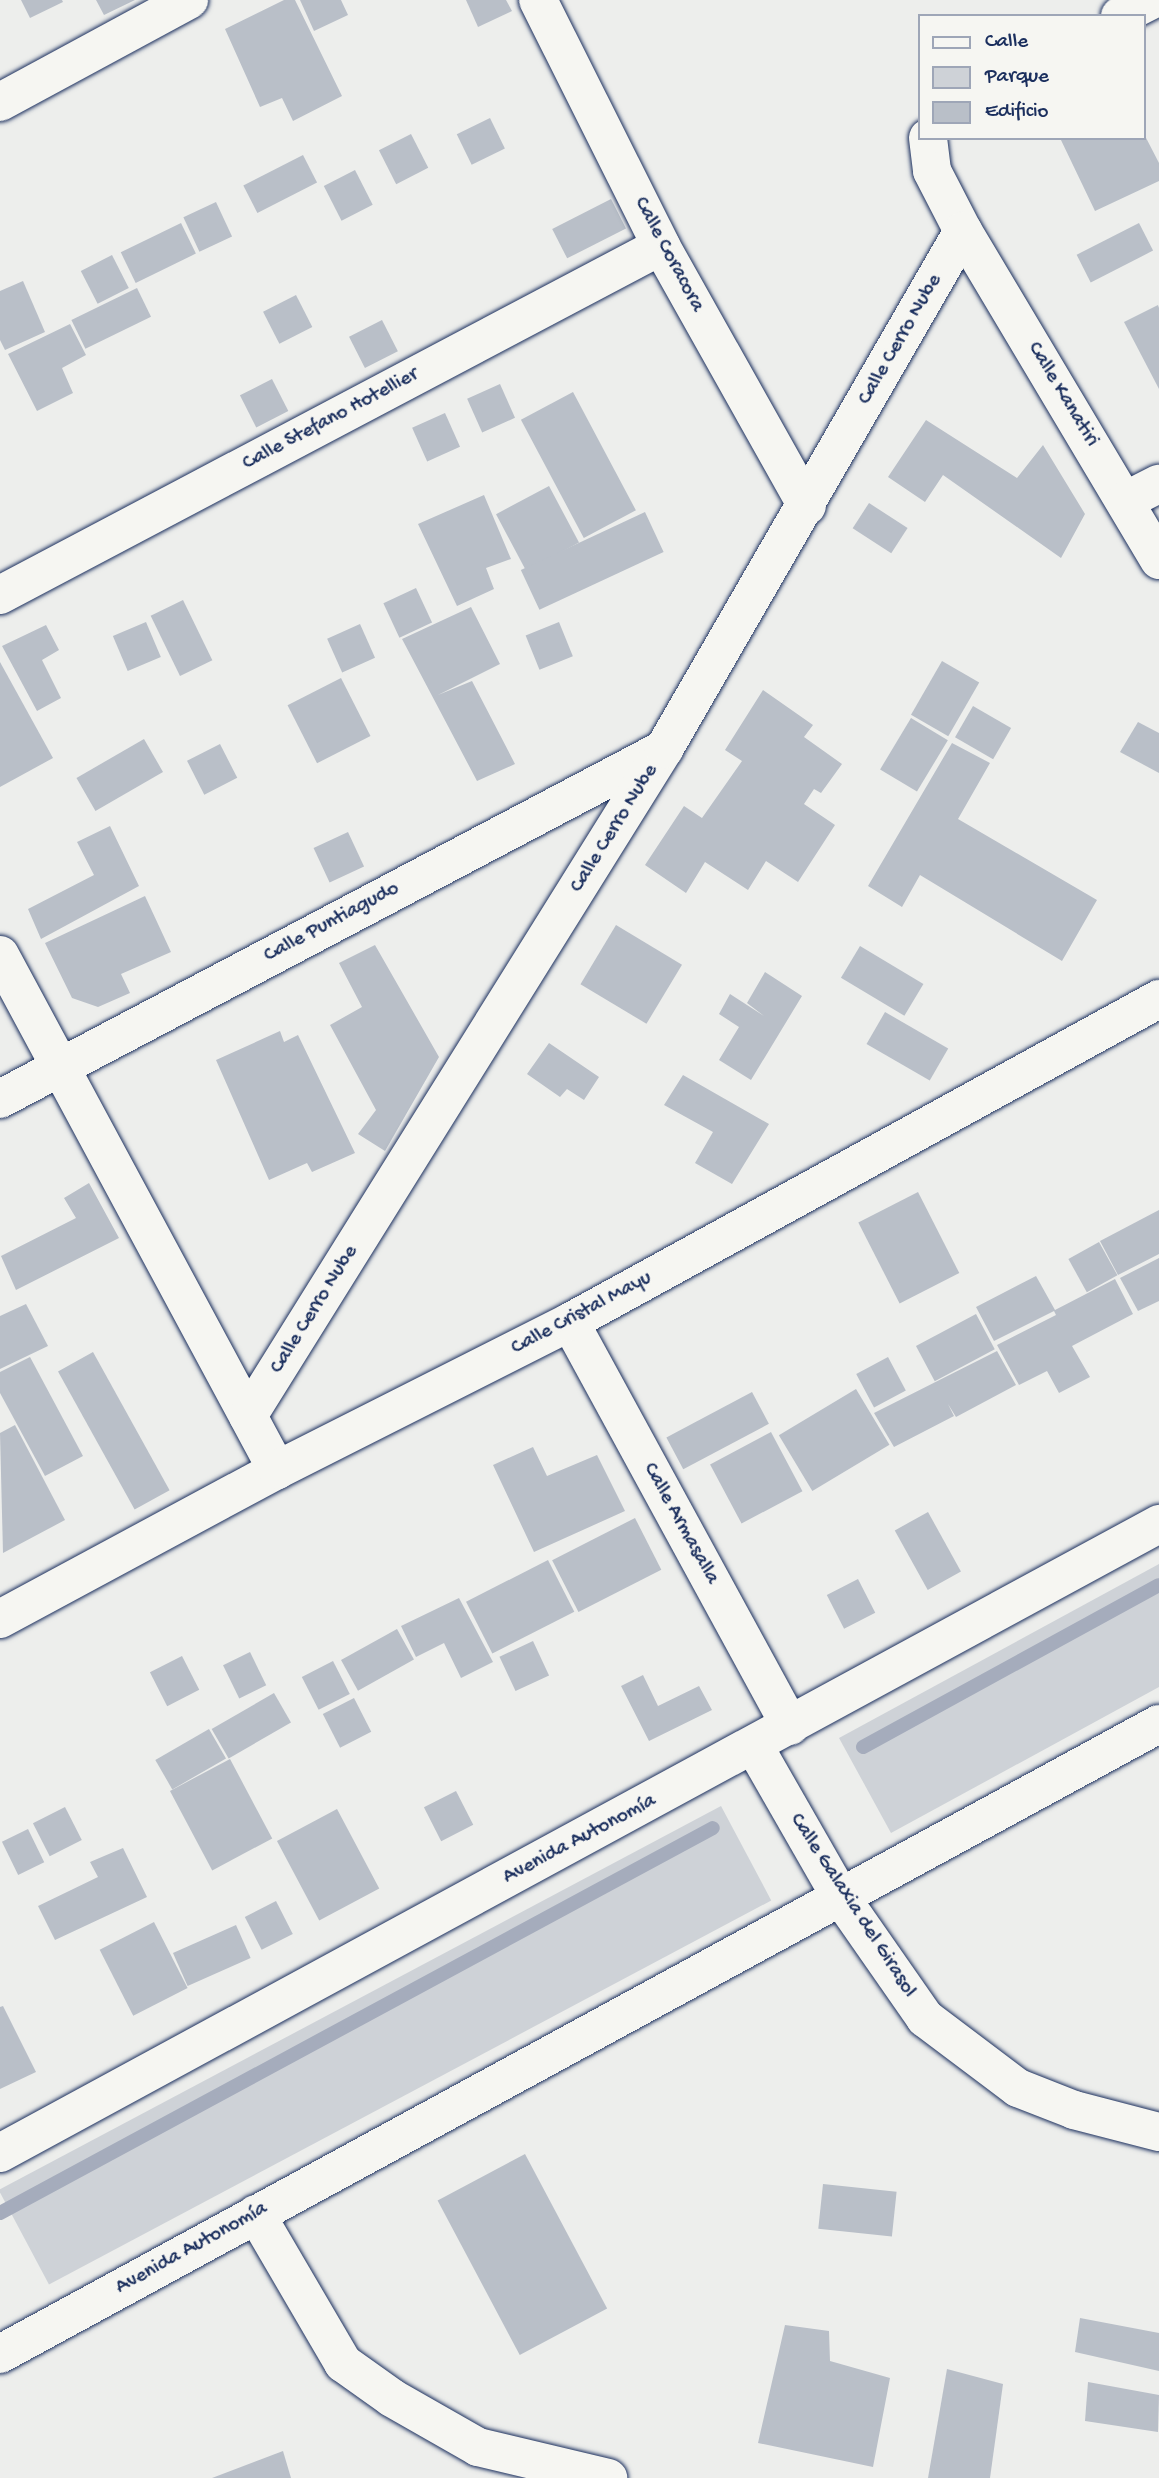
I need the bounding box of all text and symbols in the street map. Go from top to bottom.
legend [918,14,1145,140]
text: Calle [985,30,1028,55]
text: Parque [985,65,1049,90]
text: Edificio [985,100,1049,125]
street label: Calle Coracora [627,193,709,317]
street label: Calle Cerro Nube [853,270,949,410]
street label: Calle Kanatiri [1021,338,1103,452]
street label: Calle Stefano Hotellier [239,363,423,477]
street label: Calle Cerro Nube [565,760,665,898]
street label: Calle Puntiagudo [260,877,404,969]
street label: Calle Cerro Nube [265,1241,365,1379]
street label: Calle Cristal Mayu [507,1266,657,1362]
street label: Calle Armasalla [636,1459,724,1589]
street label: Avenida Autonomía [499,1789,661,1891]
street label: Calle Galaxia del Girasol [783,1809,921,2003]
street label: Avenida Autonomía [112,2197,272,2301]

